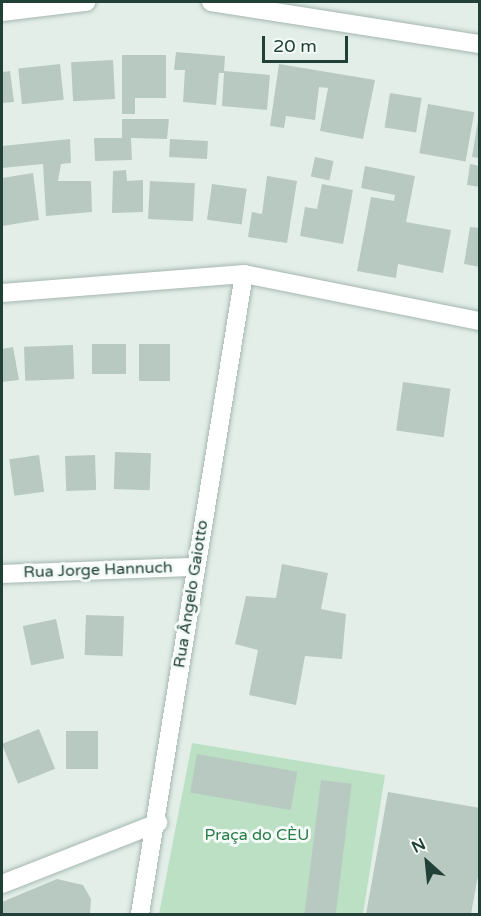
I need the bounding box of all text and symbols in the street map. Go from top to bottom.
scale bar [265,24,350,62]
text: 20 m [273,35,317,57]
street label: Rua Ângelo Gaiotto [170,519,212,669]
street label: Rua Jorge Hannuch [23,558,173,582]
park label: Praça do CÈU [205,825,309,845]
north arrow [397,832,457,892]
text: N [409,834,429,858]

